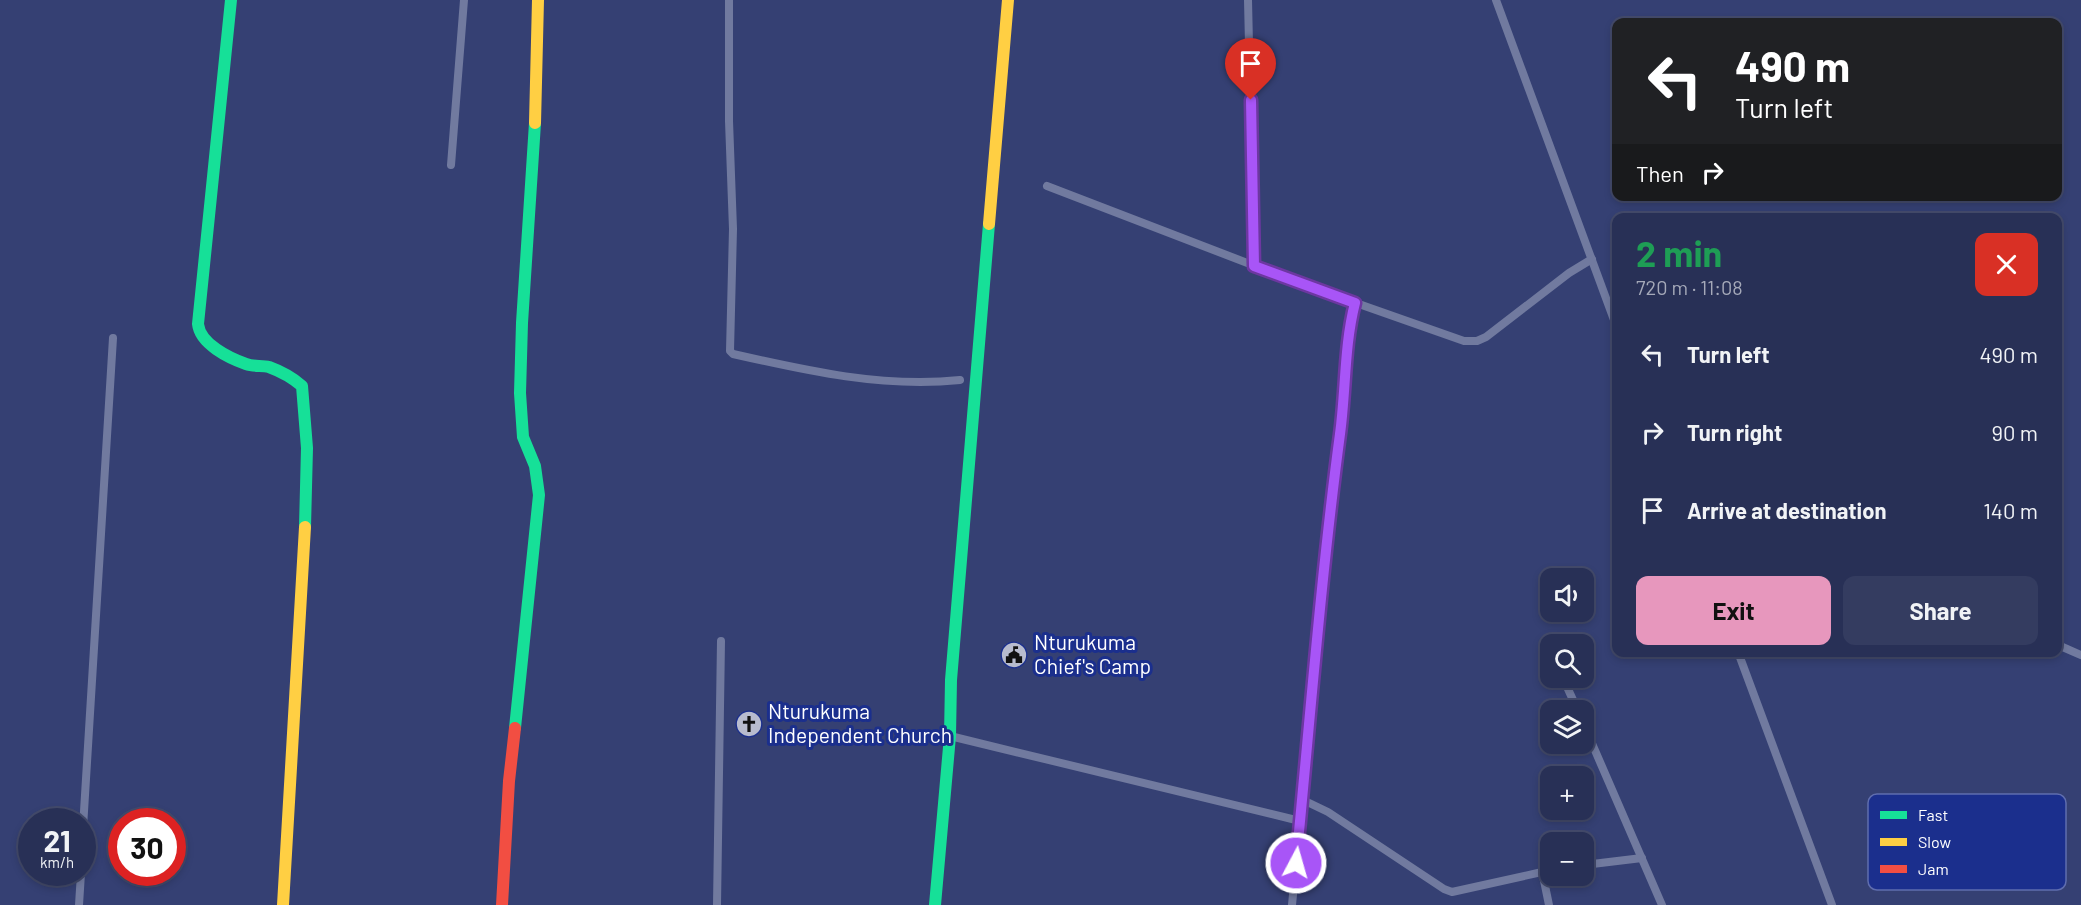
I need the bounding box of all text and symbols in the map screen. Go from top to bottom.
pin [1225,38,1276,100]
text: 490 m [1735,40,1850,90]
icon: left [1636,42,1714,120]
icon: arrive [1234,47,1267,80]
text: Turn left [1735,91,1833,123]
icon: right [1696,156,1729,189]
text: Then [1636,160,1684,186]
text: 2 min [1636,231,1722,274]
button: close [1975,233,2038,296]
text: 720 m · 11:08 [1636,275,1743,299]
icon: left [1636,338,1669,371]
text: Turn left [1687,341,1770,367]
text: 490 m [1979,341,2038,367]
icon: right [1636,416,1669,449]
text: Turn right [1687,419,1782,445]
text: 90 m [1992,419,2038,445]
icon: arrive [1636,494,1669,527]
text: Arrive at destination [1687,497,1886,523]
text: 140 m [1983,497,2038,523]
map controls [1540,568,1594,886]
button: sound [1540,568,1594,622]
button: Exit [1636,576,1831,645]
button: Share [1843,576,2038,645]
place label: Nturukuma Chief's Camp [1034,629,1151,678]
button: search [1540,634,1594,688]
public building icon: Nturukuma Chief's Camp [999,640,1029,670]
place label: Nturukuma Independent Church [768,698,952,747]
button: layers [1540,700,1594,754]
church icon: Nturukuma Independent Church [734,709,764,739]
button: + [1540,766,1594,820]
legend [1868,794,2066,890]
text: Fast [1918,805,1948,824]
speed limit sign: 30 [108,808,186,886]
text: 21 [43,822,71,858]
position arrow [1264,831,1328,895]
button: − [1540,832,1594,886]
text: Slow [1918,832,1951,851]
text: km/h [40,853,74,871]
text: Jam [1918,859,1949,878]

